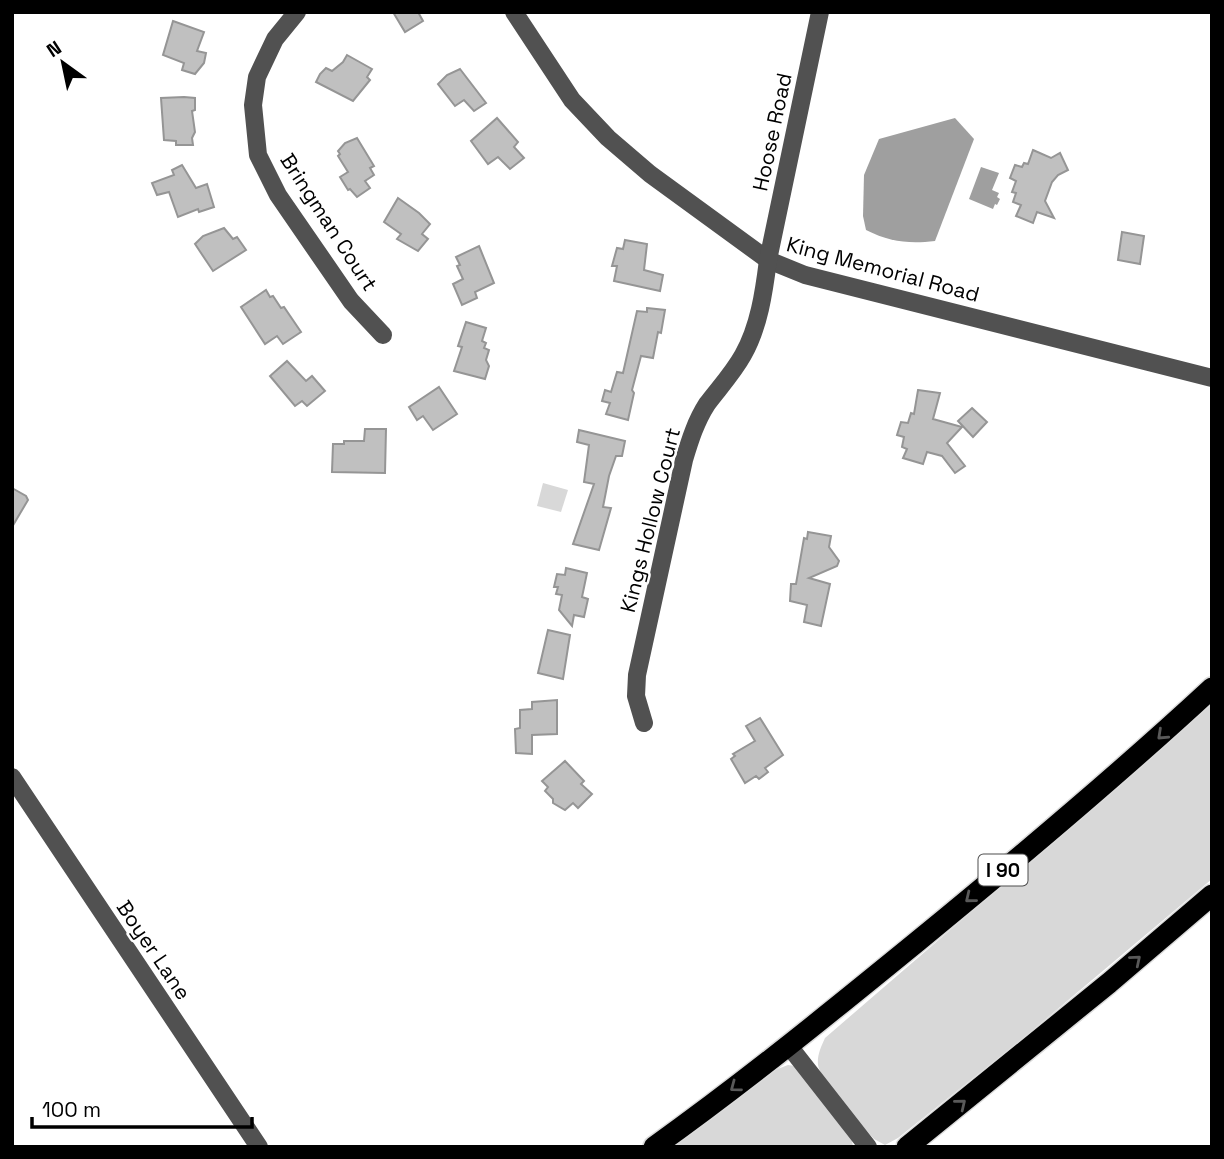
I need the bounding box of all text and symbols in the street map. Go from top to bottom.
north arrow [28,28,98,98]
text: N [42,35,66,63]
street label: Hoose Road [746,70,798,194]
street label: Bringman Court [274,148,384,296]
street label: King Memorial Road [784,230,982,308]
street label: Kings Hollow Court [614,425,686,615]
one-way arrow [1157,726,1170,739]
road number: I 90 [978,855,1028,886]
one-way arrow [965,890,978,902]
street label: Boyer Lane [111,895,197,1005]
one-way arrow [1128,956,1141,968]
one-way arrow [730,1078,743,1091]
scale bar [32,1086,252,1130]
text: 100 m [42,1096,101,1123]
one-way arrow [953,1100,965,1113]

